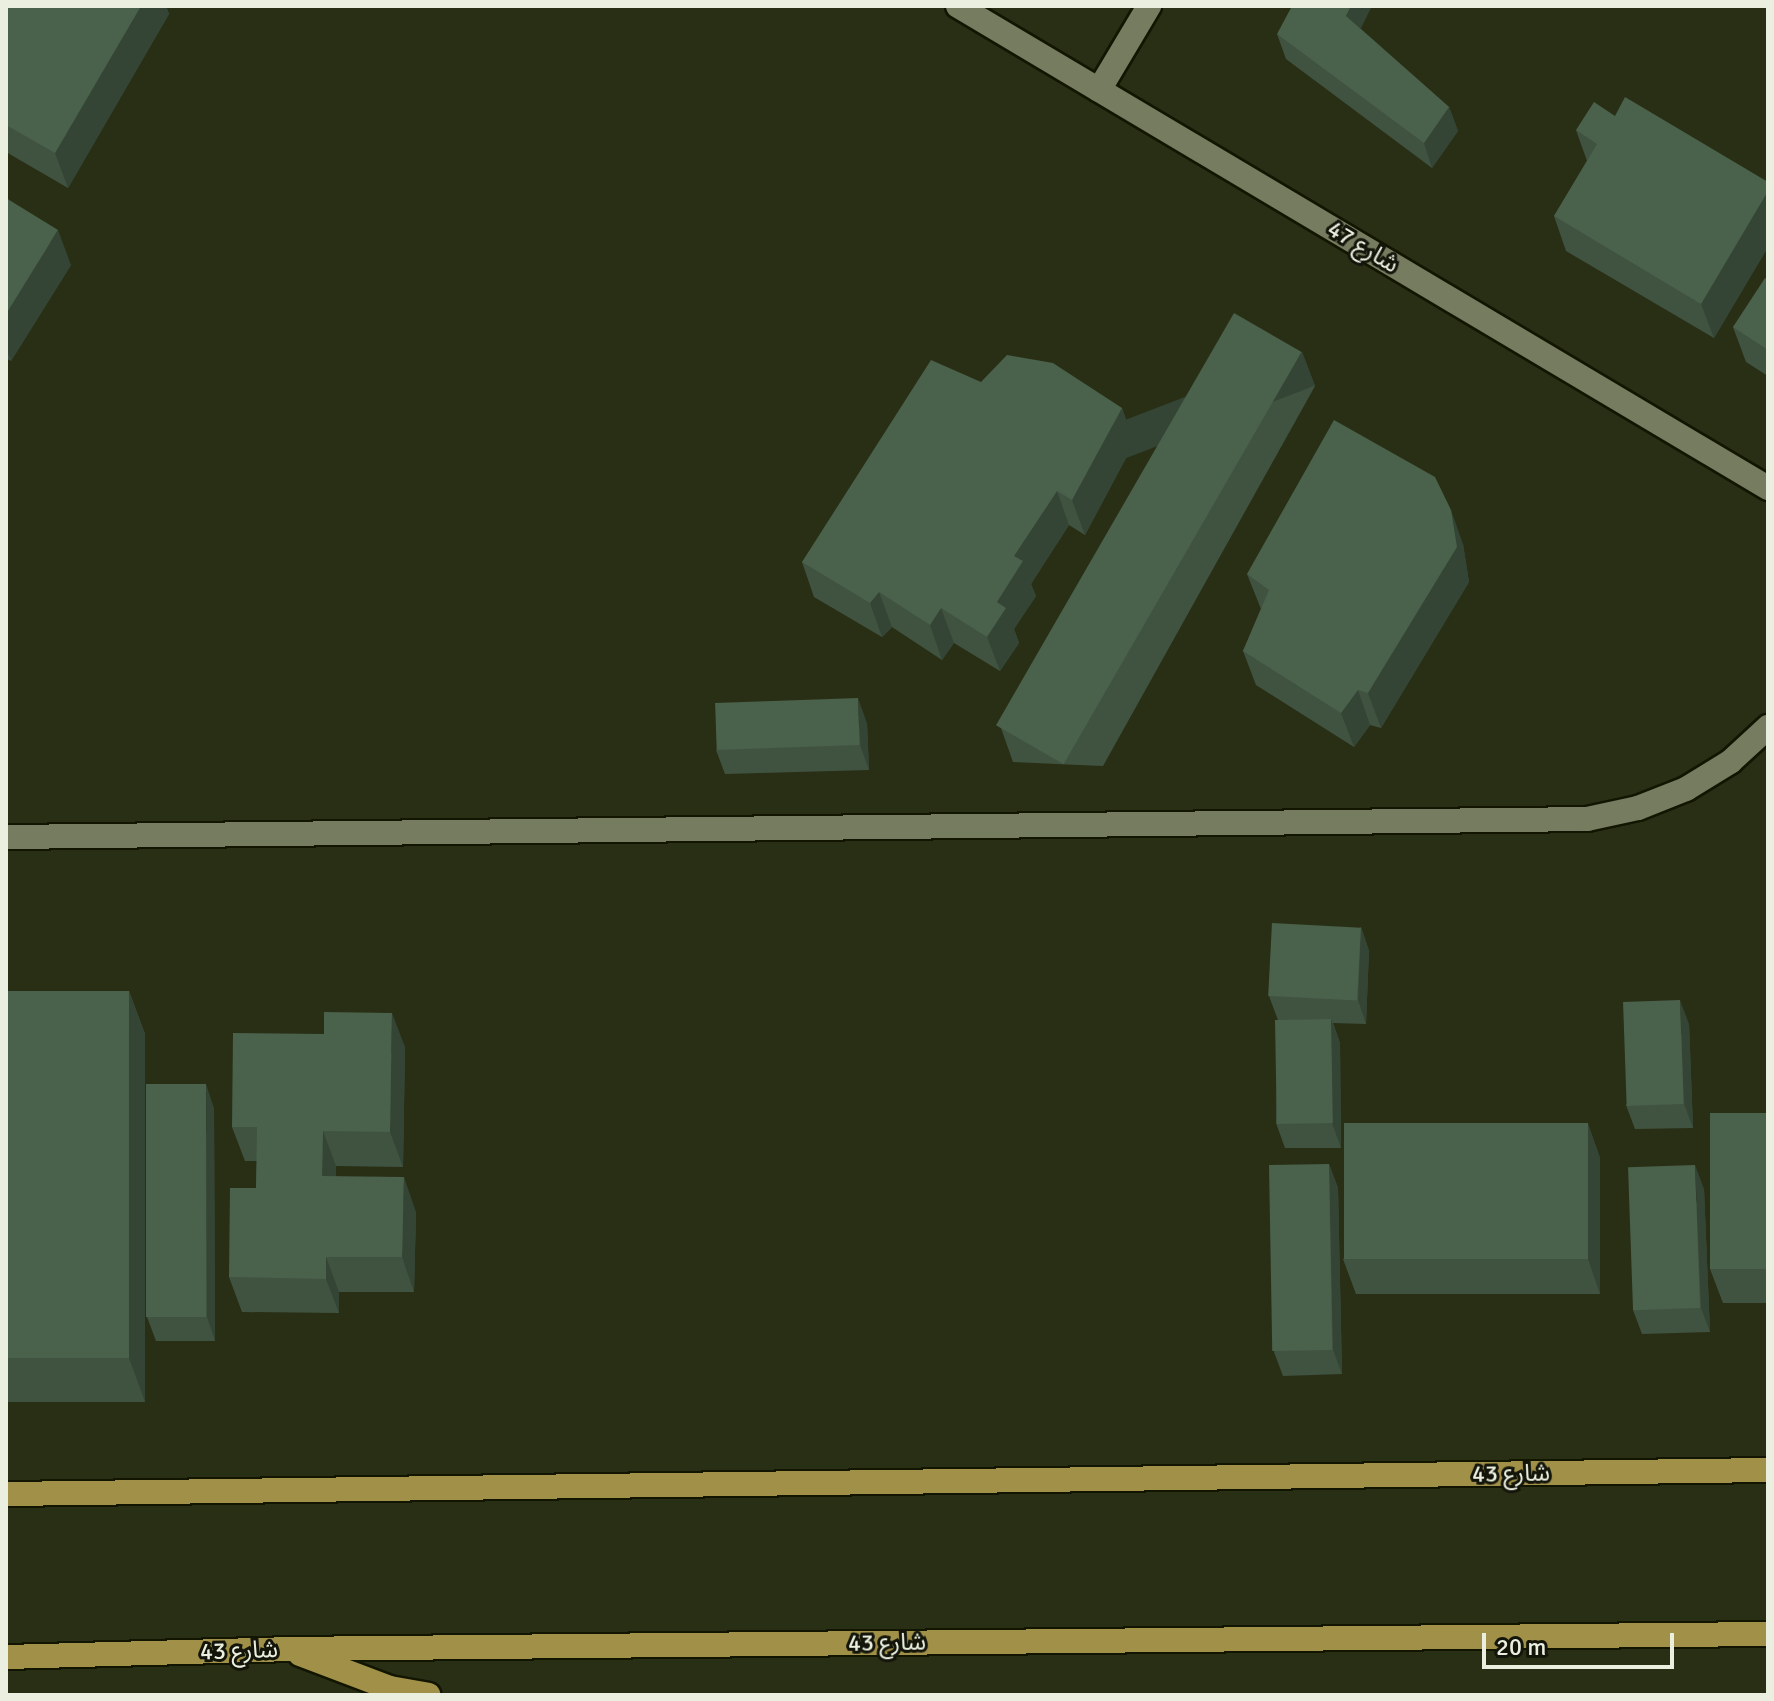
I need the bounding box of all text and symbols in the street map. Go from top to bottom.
street label: شارع 47 [1322,215,1404,279]
street label: شارع 43 [1472,1459,1550,1489]
scale bar [1486,1617,1678,1667]
street label: شارع 43 [848,1628,926,1658]
text: 20 m [1496,1632,1546,1662]
street label: شارع 43 [200,1635,278,1667]

